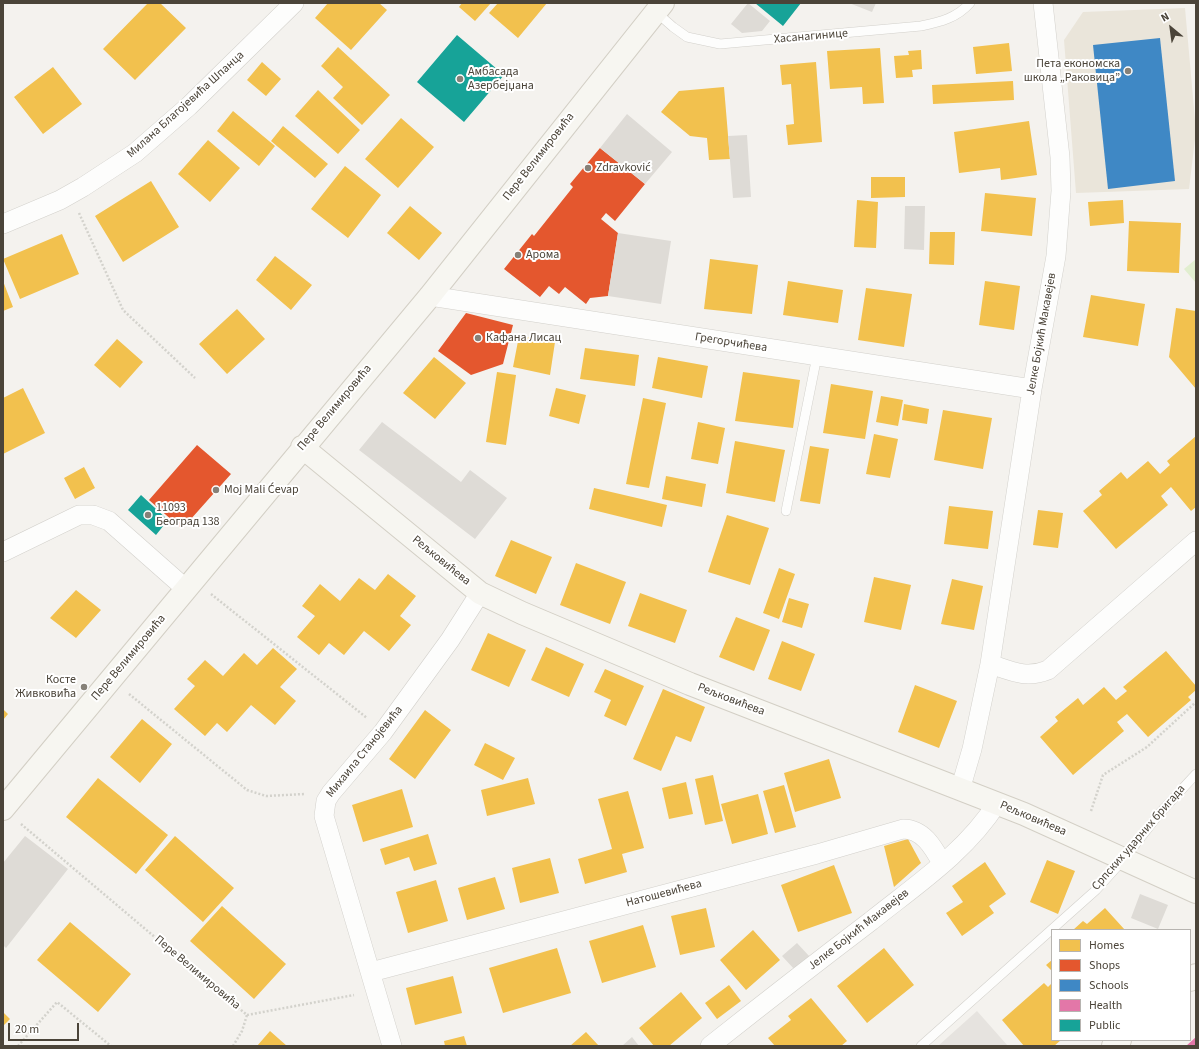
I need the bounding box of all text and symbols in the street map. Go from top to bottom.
north arrow [1151,8,1191,48]
text: N [1158,9,1172,25]
street label: Хасанагинице [773,27,849,47]
street label: Милана Благојевића Шпанца [124,49,248,161]
place label: Пета економска школа „Раковица” [1024,57,1120,85]
place label: Амбасада Азербејџана [468,65,534,93]
marker: Пета економска школа „Раковица” [1123,66,1133,76]
marker: Амбасада Азербејџана [455,74,465,84]
street label: Пере Велимировића [500,110,578,204]
place label: Zdravković [596,161,651,175]
marker: Zdravković [583,163,593,173]
place label: Арома [526,248,559,262]
marker: Арома [513,250,523,260]
street label: Јелке Бојкић Макавејев [1024,272,1060,396]
street label: Грегорчићева [694,330,768,356]
place label: Кафана Лисац [486,331,561,345]
marker: Кафана Лисац [473,333,483,343]
street label: Пере Велимировића [295,362,375,454]
place label: Moj Mali Ćevap [224,483,299,497]
marker: Moj Mali Ćevap [211,485,221,495]
place label: 11093 Београд 138 [156,501,220,529]
marker: 11093 Београд 138 [143,510,153,520]
street label: Рељковићева [409,533,473,589]
street label: Пере Велимировића [89,612,169,704]
place label: Косте Живковића [16,673,76,701]
street label: Рељковићева [695,681,767,719]
marker: Косте Живковића [79,682,89,692]
street label: Михаила Станојевића [324,703,406,801]
street label: Српских ударних бригада [1089,782,1189,894]
street label: Рељковићева [998,799,1068,839]
street label: Натошевићева [624,877,704,911]
street label: Јелке Бојкић Макавејев [806,886,912,974]
legend [1051,929,1191,1041]
street label: Пере Велимировића [151,933,243,1013]
text: Homes [1089,937,1124,954]
text: Shops [1089,957,1120,974]
text: Schools [1089,977,1129,994]
text: Health [1089,997,1122,1014]
scale bar [10,1015,81,1041]
text: Public [1089,1017,1120,1034]
text: 20 m [15,1021,39,1038]

